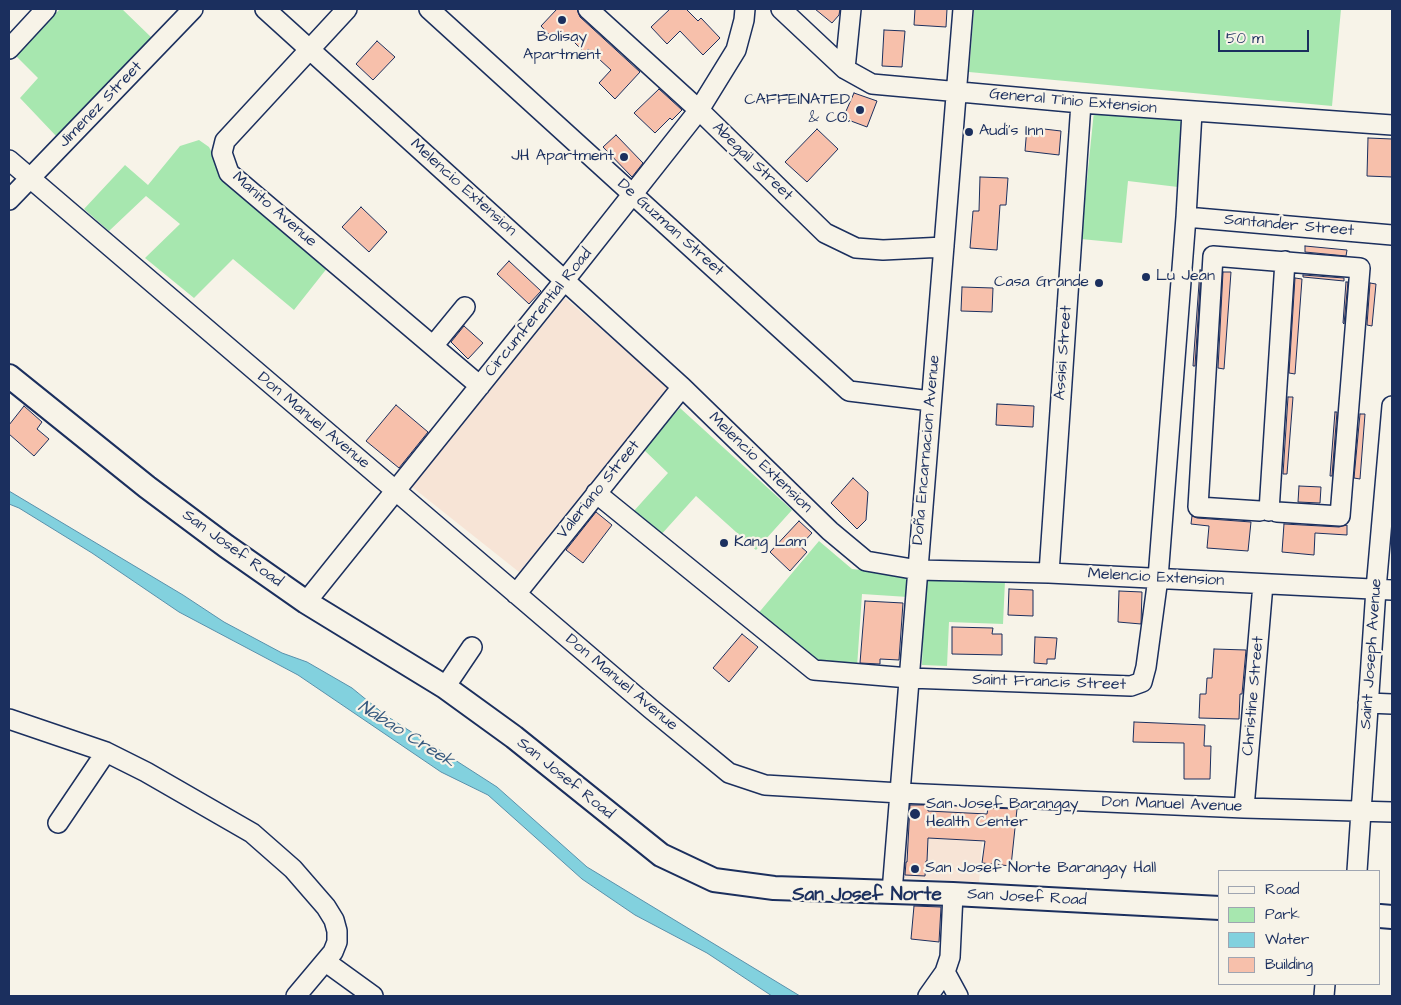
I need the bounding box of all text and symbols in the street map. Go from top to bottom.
marker: Bolisay Apartment [556,14,568,26]
scale bar [1221,20,1312,52]
place label: Bolisay Apartment [523,28,601,66]
text: 50 m [1226,28,1264,49]
street label: Jimenez Street [55,58,147,152]
street label: General Tinio Extension [988,85,1158,119]
place label: CAFFEINATED & CO. [744,91,850,129]
marker: CAFFEINATED & CO. [854,104,866,116]
street label: Abegail Street [708,119,796,205]
place label: Audi's Inn [979,122,1043,142]
marker: Audi's Inn [963,126,975,138]
street label: Melencio Extension [406,135,520,241]
place label: JH Apartment [511,147,614,167]
marker: JH Apartment [618,151,630,163]
street label: Manito Avenue [228,168,320,252]
street label: De Guzman Street [613,175,727,281]
street label: Santander Street [1223,211,1355,241]
street label: Circumferential Road [481,245,597,381]
place label: Lu Jean [1156,267,1215,287]
marker: Lu Jean [1140,271,1152,283]
place label: Casa Grande [994,273,1089,293]
marker: Casa Grande [1093,277,1105,289]
street label: Assisi Street [1051,305,1077,401]
street label: Doña Encarnacion Avenue [909,354,945,546]
street label: Don Manuel Avenue [253,368,373,474]
street label: Melencio Extension [704,409,816,517]
street label: Valeriano Street [553,437,645,543]
street label: San Josef Road [178,506,286,592]
place label: Kang Lam [734,533,806,553]
marker: Kang Lam [718,537,730,549]
street label: Melencio Extension [1087,565,1225,591]
street label: Saint Joseph Avenue [1357,578,1387,730]
street label: Don Manuel Avenue [561,630,681,736]
street label: Christine Street [1239,635,1269,757]
street label: Saint Francis Street [972,671,1126,695]
water label: Nabao Creek [354,697,458,773]
street label: San Josef Road [512,734,618,824]
street label: Don Manuel Avenue [1101,793,1243,817]
place label: San Josef Barangay Health Center [926,795,1079,833]
marker: San Josef Barangay Health Center [908,807,922,821]
place label: San Josef Norte Barangay Hall [925,859,1156,879]
marker: San Josef Norte Barangay Hall [909,863,921,875]
legend [1218,870,1381,985]
text: Road [1265,879,1299,900]
district label: San Josef Norte [792,885,942,907]
street label: San Josef Road [967,885,1087,911]
text: Park [1265,904,1300,925]
text: Water [1265,929,1309,950]
text: Building [1265,954,1313,975]

